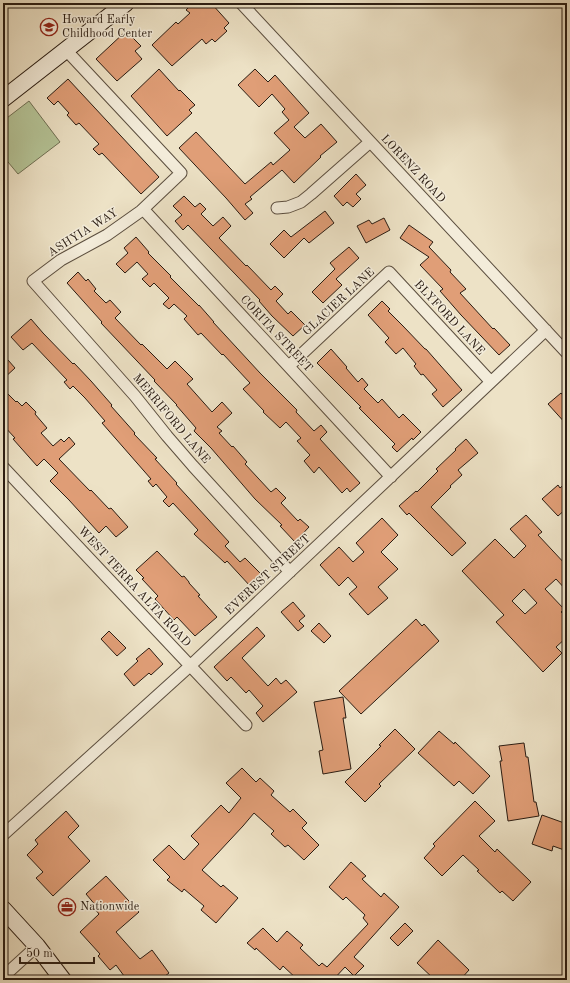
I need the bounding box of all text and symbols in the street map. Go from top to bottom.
place label: Howard Early Childhood Center [62,14,152,40]
school or university icon: Howard Early Childhood Center [39,17,59,37]
street label: LORENZ ROAD [378,133,448,205]
street label: ASHYIA WAY [46,207,120,259]
street label: GLACIER LANE [301,266,377,338]
street label: BLYFORD LANE [412,278,486,358]
street label: CORITA STREET [238,293,314,375]
street label: MERRIFORD LANE [130,372,212,466]
street label: WEST TERRA ALTA ROAD [75,525,193,649]
street label: EVEREST STREET [223,532,313,618]
office icon: Nationwide [57,897,77,917]
place label: Nationwide [80,901,140,913]
scale bar [20,939,94,965]
text: 50 m [26,947,53,960]

